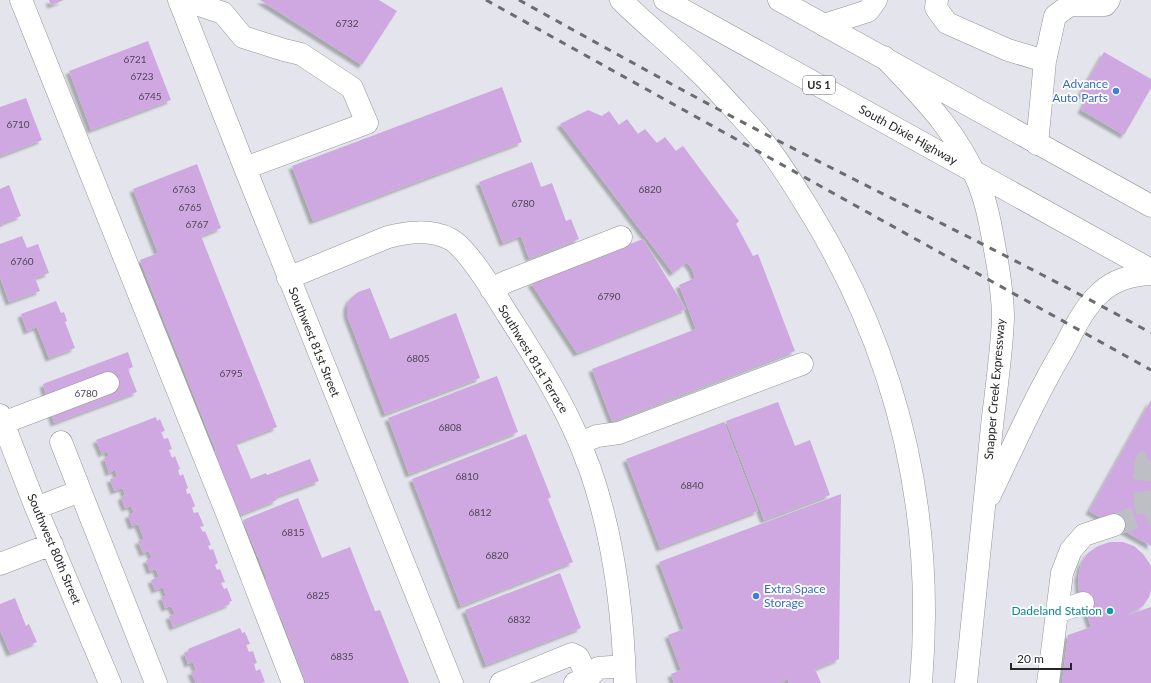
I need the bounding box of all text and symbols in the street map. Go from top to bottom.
house number: 6732 [335,17,359,29]
house number: 6721 [123,53,147,65]
house number: 6723 [130,70,154,82]
road number: US 1 [803,76,835,94]
place label: Advance Auto Parts [1052,76,1108,105]
marker: Advance Auto Parts [1111,86,1121,96]
house number: 6745 [138,90,162,102]
street label: South Dixie Highway [856,101,961,168]
house number: 6710 [6,118,30,130]
house number: 6763 [172,183,196,195]
house number: 6820 [638,183,662,195]
house number: 6780 [511,197,535,209]
house number: 6765 [178,201,202,213]
house number: 6767 [185,218,209,230]
house number: 6760 [10,255,34,267]
street label: Southwest 81st Street [286,285,344,400]
house number: 6790 [597,290,621,302]
street label: Southwest 81st Terrace [495,302,572,416]
street label: Snapper Creek Expressway [981,317,1008,460]
house number: 6805 [406,352,430,364]
house number: 6795 [219,367,243,379]
house number: 6780 [74,387,98,399]
house number: 6808 [438,421,462,433]
house number: 6810 [455,470,479,482]
house number: 6840 [680,479,704,491]
street label: Southwest 80th Street [24,491,85,607]
house number: 6812 [468,506,492,518]
house number: 6815 [281,526,305,538]
house number: 6820 [485,549,509,561]
place label: Extra Space Storage [764,581,826,610]
house number: 6825 [306,589,330,601]
marker: Extra Space Storage [751,591,761,601]
place label: Dadeland Station [1011,603,1102,618]
marker: Dadeland Station [1105,606,1115,616]
house number: 6832 [507,613,531,625]
scale bar [1011,645,1071,671]
house number: 6835 [330,650,354,662]
text: 20 m [1017,651,1044,666]

